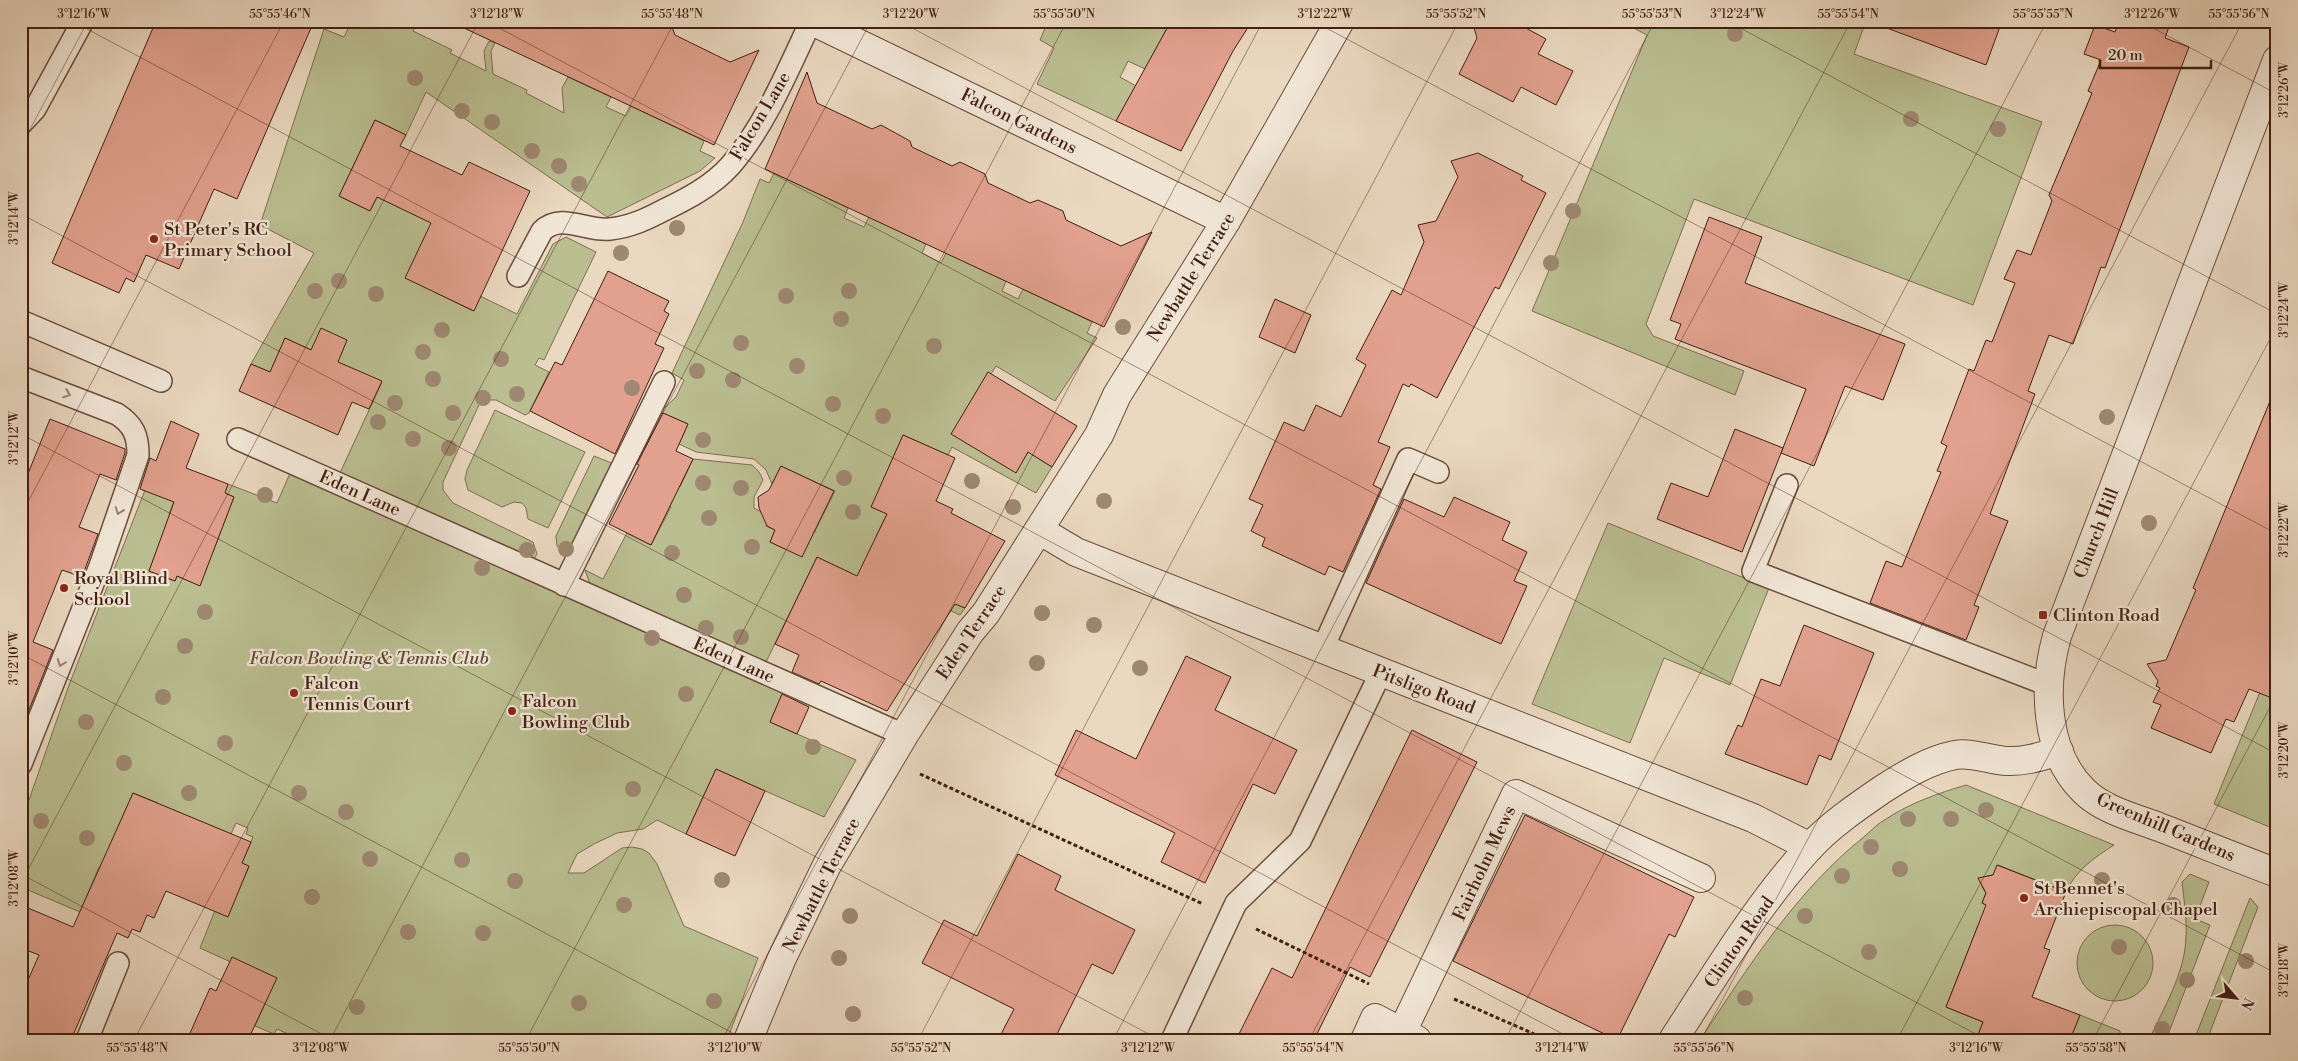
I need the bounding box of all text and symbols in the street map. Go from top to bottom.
text: 3°12'16"W [57,7,112,22]
text: 55°55'46"N [249,7,311,22]
text: 3°12'18"W [470,7,525,22]
text: 55°55'48"N [641,7,703,22]
text: 3°12'20"W [883,7,940,22]
text: 55°55'50"N [1033,7,1095,22]
text: 3°12'22"W [1297,7,1354,22]
text: 55°55'52"N [1426,7,1486,22]
text: 55°55'53"N [1622,7,1682,22]
text: 3°12'24"W [1710,7,1767,22]
text: 55°55'54"N [1817,7,1879,22]
text: 55°55'55"N [2013,7,2073,22]
text: 3°12'26"W [2124,7,2181,22]
text: 55°55'56"N [2208,7,2270,22]
scale bar [2100,38,2212,70]
text: 20 m [2108,46,2143,65]
text: 3°12'26"W [2277,61,2292,118]
street label: Falcon Lane [725,68,796,165]
street label: Falcon Gardens [957,83,1081,160]
text: 3°12'14"W [7,190,22,245]
street label: Newbattle Terrace [1142,208,1240,346]
place label: St Peter's RC Primary School [164,218,292,262]
marker: St Peter's RC Primary School [148,233,160,245]
text: 3°12'24"W [2277,281,2292,338]
one-way arrow [62,388,71,399]
text: 3°12'12"W [7,410,22,465]
street label: Eden Lane [315,465,404,522]
street label: Church Hill [2069,484,2125,582]
text: 3°12'22"W [2277,501,2292,558]
one-way arrow [115,506,125,515]
place label: Royal Blind School [74,567,169,611]
street label: Eden Terrace [931,580,1012,684]
marker: Royal Blind School [58,582,70,594]
place label: Clinton Road [2053,604,2161,627]
marker: Clinton Road [2037,609,2049,621]
text: 3°12'10"W [7,630,22,685]
street label: Eden Lane [689,632,778,689]
park label: Falcon Bowling & Tennis Club [249,647,489,670]
one-way arrow [57,658,68,667]
street label: Pitsligo Road [1369,659,1479,720]
place label: Falcon Tennis Court [304,672,411,716]
marker: Falcon Tennis Court [288,687,300,699]
place label: Falcon Bowling Club [521,690,630,734]
marker: Falcon Bowling Club [506,705,518,717]
text: 3°12'20"W [2277,721,2292,778]
street label: Greenhill Gardens [2093,788,2239,867]
street label: Fairholm Mews [1448,802,1521,924]
street label: Newbattle Terrace [778,814,865,957]
text: 3°12'08"W [7,848,22,906]
place label: St Bennet's Archiepiscopal Chapel [2033,877,2218,921]
street label: Clinton Road [1699,891,1780,993]
marker: St Bennet's Archiepiscopal Chapel [2018,892,2030,904]
text: 3°12'18"W [2277,942,2292,997]
north arrow [2210,974,2260,1024]
text: N [2236,995,2257,1013]
text: 55°55'48"N [106,1041,168,1056]
text: 3°12'08"W [293,1041,351,1056]
text: 55°55'50"N [498,1041,560,1056]
text: 3°12'10"W [708,1041,763,1056]
text: 55°55'52"N [891,1041,951,1056]
text: 3°12'12"W [1121,1041,1176,1056]
text: 55°55'54"N [1282,1041,1344,1056]
text: 3°12'14"W [1535,1041,1590,1056]
text: 55°55'56"N [1673,1041,1735,1056]
text: 3°12'16"W [1949,1041,2004,1056]
text: 55°55'58"N [2065,1041,2127,1056]

